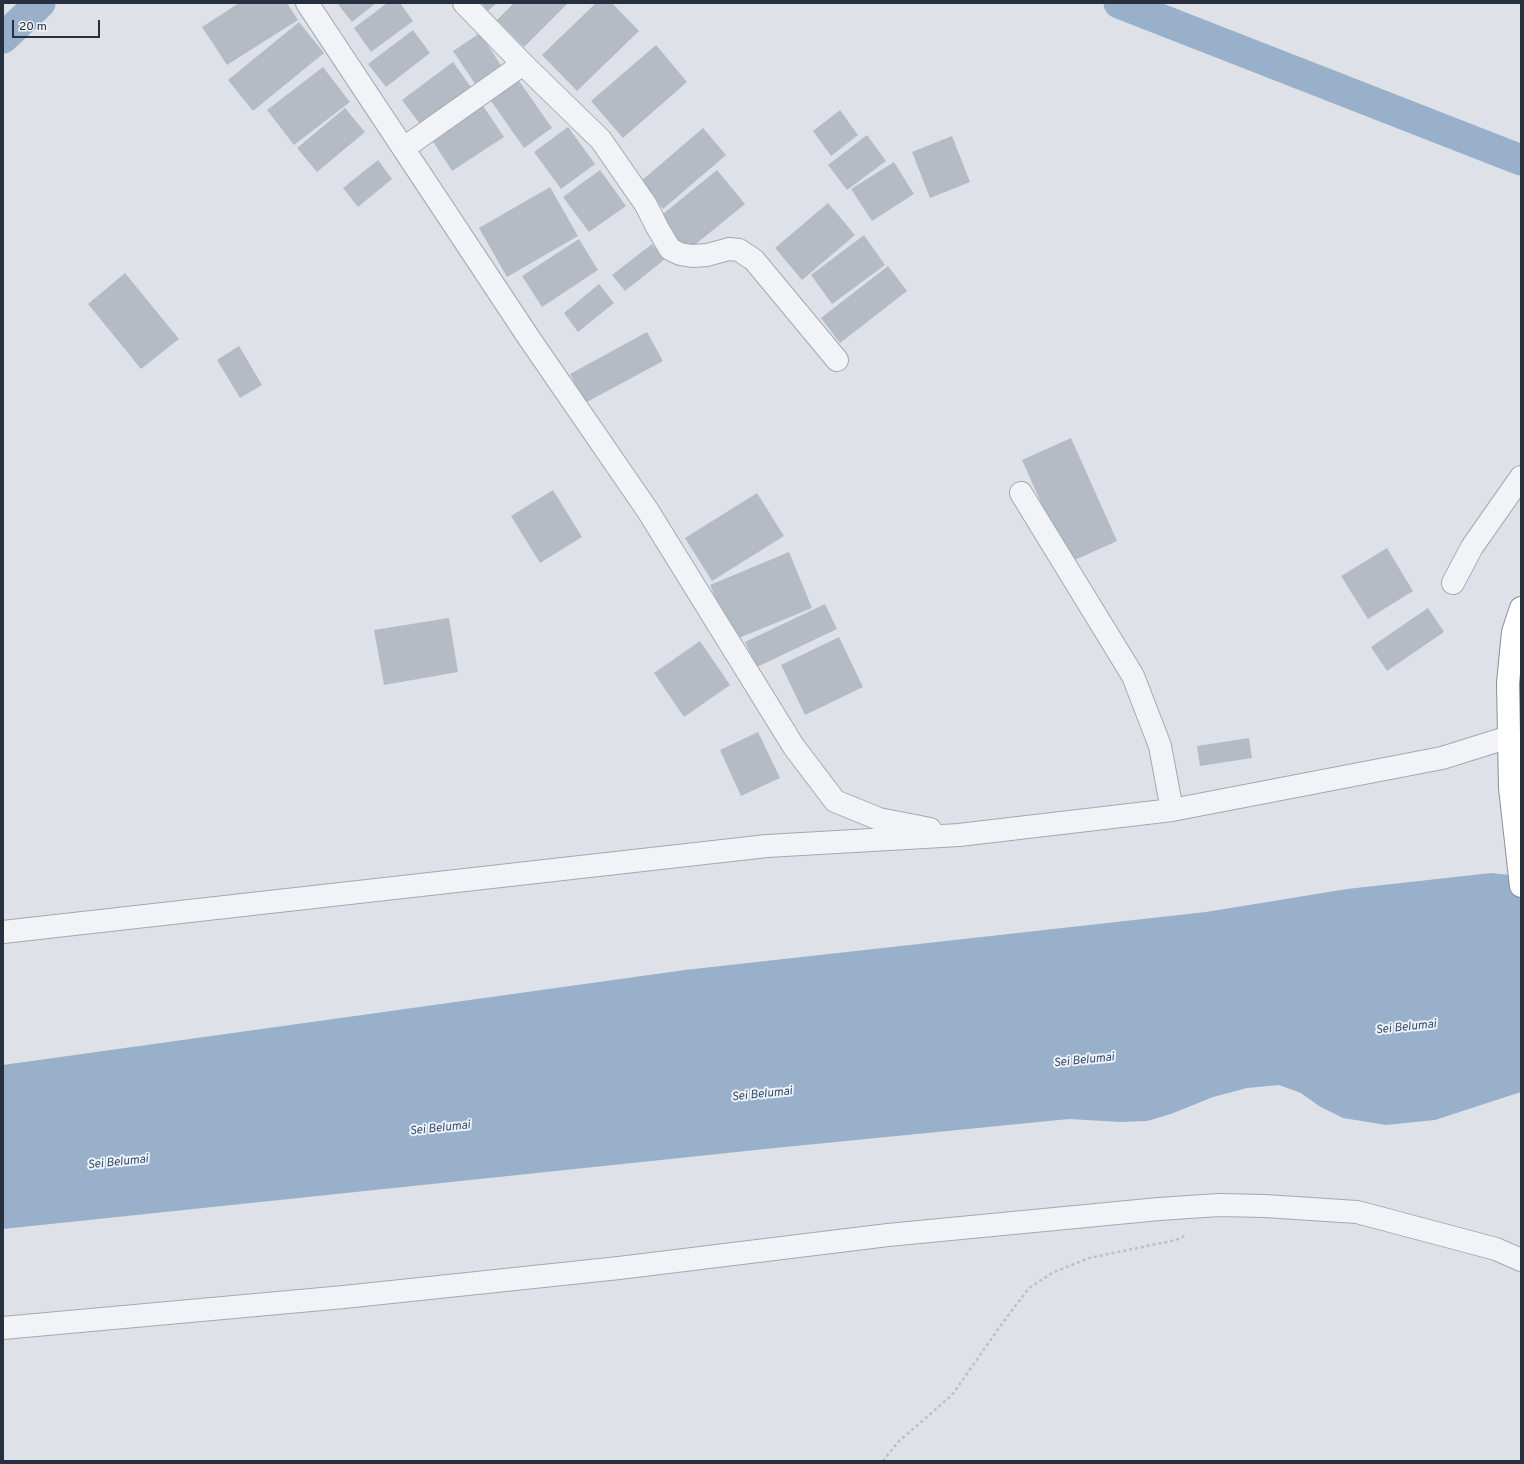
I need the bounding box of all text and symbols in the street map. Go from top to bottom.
scale bar [14,12,102,38]
text: 20 m [19,19,47,35]
water label: Sei Belumai [1375,1018,1437,1038]
water label: Sei Belumai [1053,1051,1115,1071]
water label: Sei Belumai [731,1085,793,1105]
water label: Sei Belumai [409,1119,471,1139]
water label: Sei Belumai [87,1153,149,1173]

